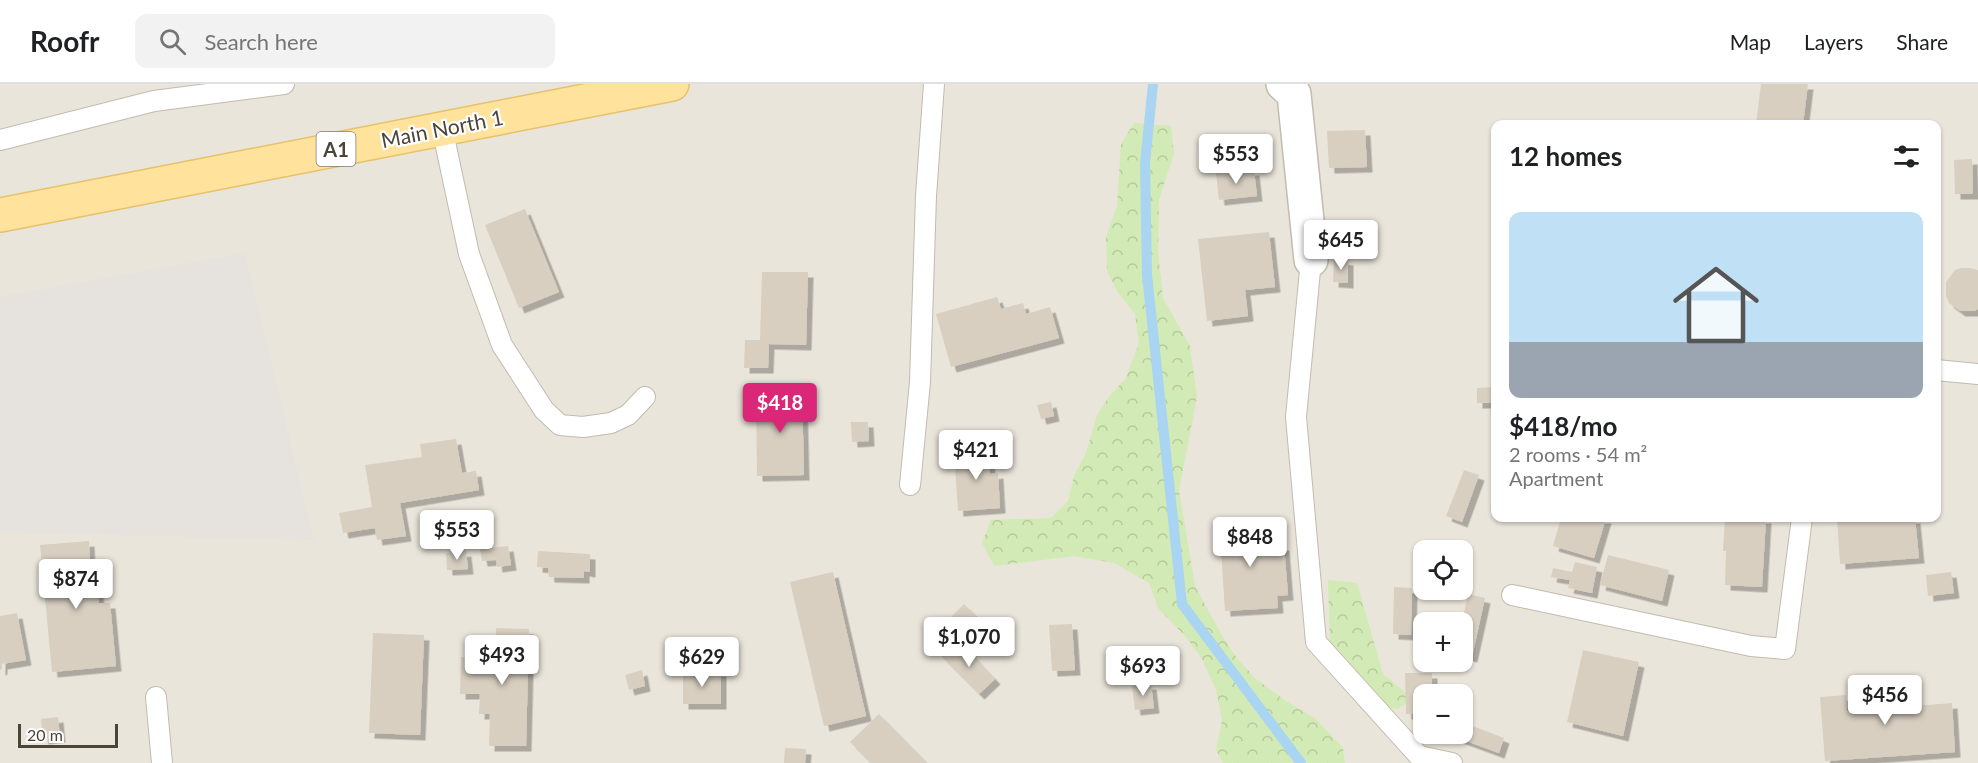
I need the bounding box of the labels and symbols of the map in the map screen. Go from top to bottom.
street label: Main North 1 [379,104,505,152]
road number: A1 [316,132,356,166]
pin: $553 [1200,134,1272,185]
pin: $645 [1305,220,1377,271]
pin: $418 [744,383,816,434]
pin: $421 [940,430,1012,481]
pin: $553 [421,510,493,561]
pin: $848 [1214,517,1286,568]
pin: $874 [40,559,112,610]
pin: $1,070 [920,617,1018,668]
pin: $493 [466,635,538,686]
pin: $629 [666,637,738,688]
pin: $693 [1107,646,1179,697]
pin: $456 [1849,675,1921,726]
scale bar [18,721,118,748]

